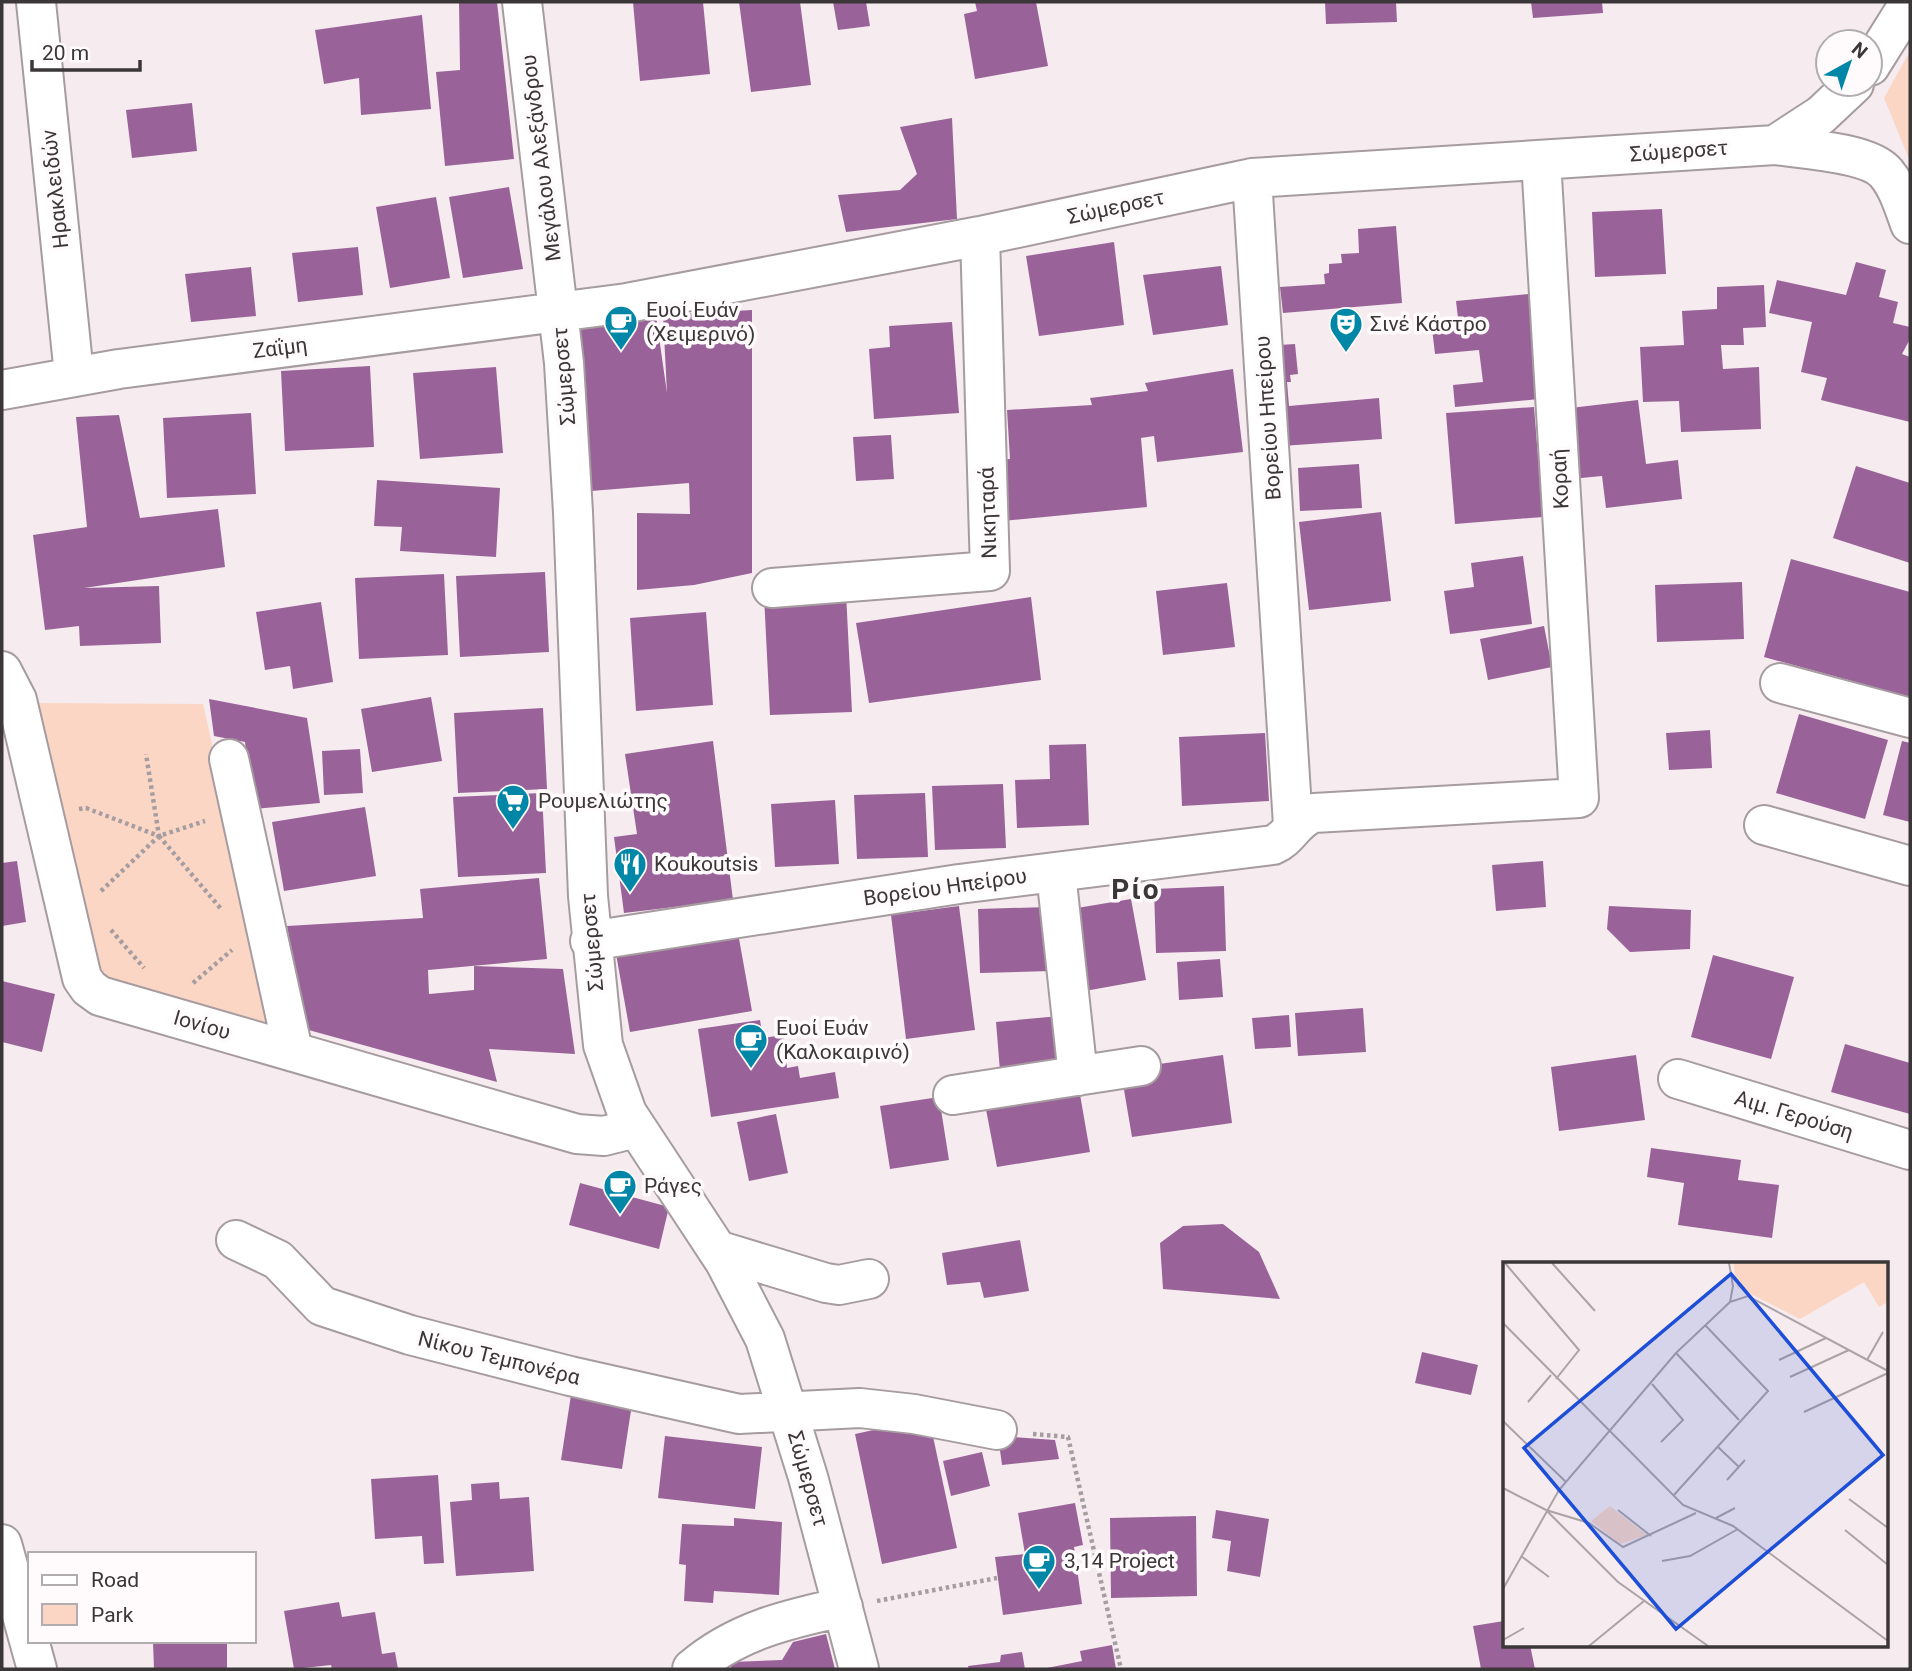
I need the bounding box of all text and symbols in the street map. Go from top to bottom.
scale bar [32,28,140,72]
north arrow [1814,28,1884,98]
text: N [1847,37,1872,63]
text: 20 m [42,41,89,65]
street label: Μεγάλου Αλεξάνδρου [516,53,566,263]
street label: Ηρακλειδών [37,128,73,250]
street label: Σώμερσετ [1629,136,1729,166]
street label: Σώμερσετ [1065,185,1167,229]
place label: Ευοί Ευάν (Χειμερινό) [646,298,755,346]
cafe icon: Ευοί Ευάν (Χειμερινό) [602,303,640,352]
theatre icon: Σινέ Κάστρο [1327,305,1365,354]
place label: Σινέ Κάστρο [1370,312,1487,336]
street label: Σώμερσετ [548,326,580,426]
street label: Ζαΐμη [251,333,309,363]
street label: Βορείου Ηπείρου [1250,335,1286,501]
street label: Κοραή [1546,448,1574,510]
street label: Νικηταρά [974,467,1002,559]
supermarket icon: Ρουμελιώτης [494,782,532,831]
place label: Ρουμελιώτης [538,789,668,813]
restaurant icon: Koukoutsis [611,845,649,894]
place label: Koukoutsis [654,852,758,876]
street label: Βορείου Ηπείρου [862,864,1028,910]
district label: Ρίο [1111,873,1161,906]
street label: Σώμερσετ [576,892,608,992]
street label: Ιονίου [171,1005,233,1045]
place label: Ευοί Ευάν (Καλοκαιρινό) [776,1016,910,1064]
cafe icon: Ευοί Ευάν (Καλοκαιρινό) [732,1021,770,1070]
street label: Αιμ. Γερούση [1732,1086,1856,1144]
cafe icon: Ράγες [601,1167,639,1216]
place label: Ράγες [644,1174,702,1198]
inset map [1503,1262,1888,1646]
street label: Νίκου Τεμπονέρα [415,1326,583,1390]
street label: Σώμερσετ [783,1428,833,1530]
cafe icon: 3,14 Project [1020,1542,1058,1591]
place label: 3,14 Project [1064,1549,1175,1573]
legend [28,1552,256,1643]
text: Road [91,1568,139,1592]
text: Park [91,1603,134,1627]

